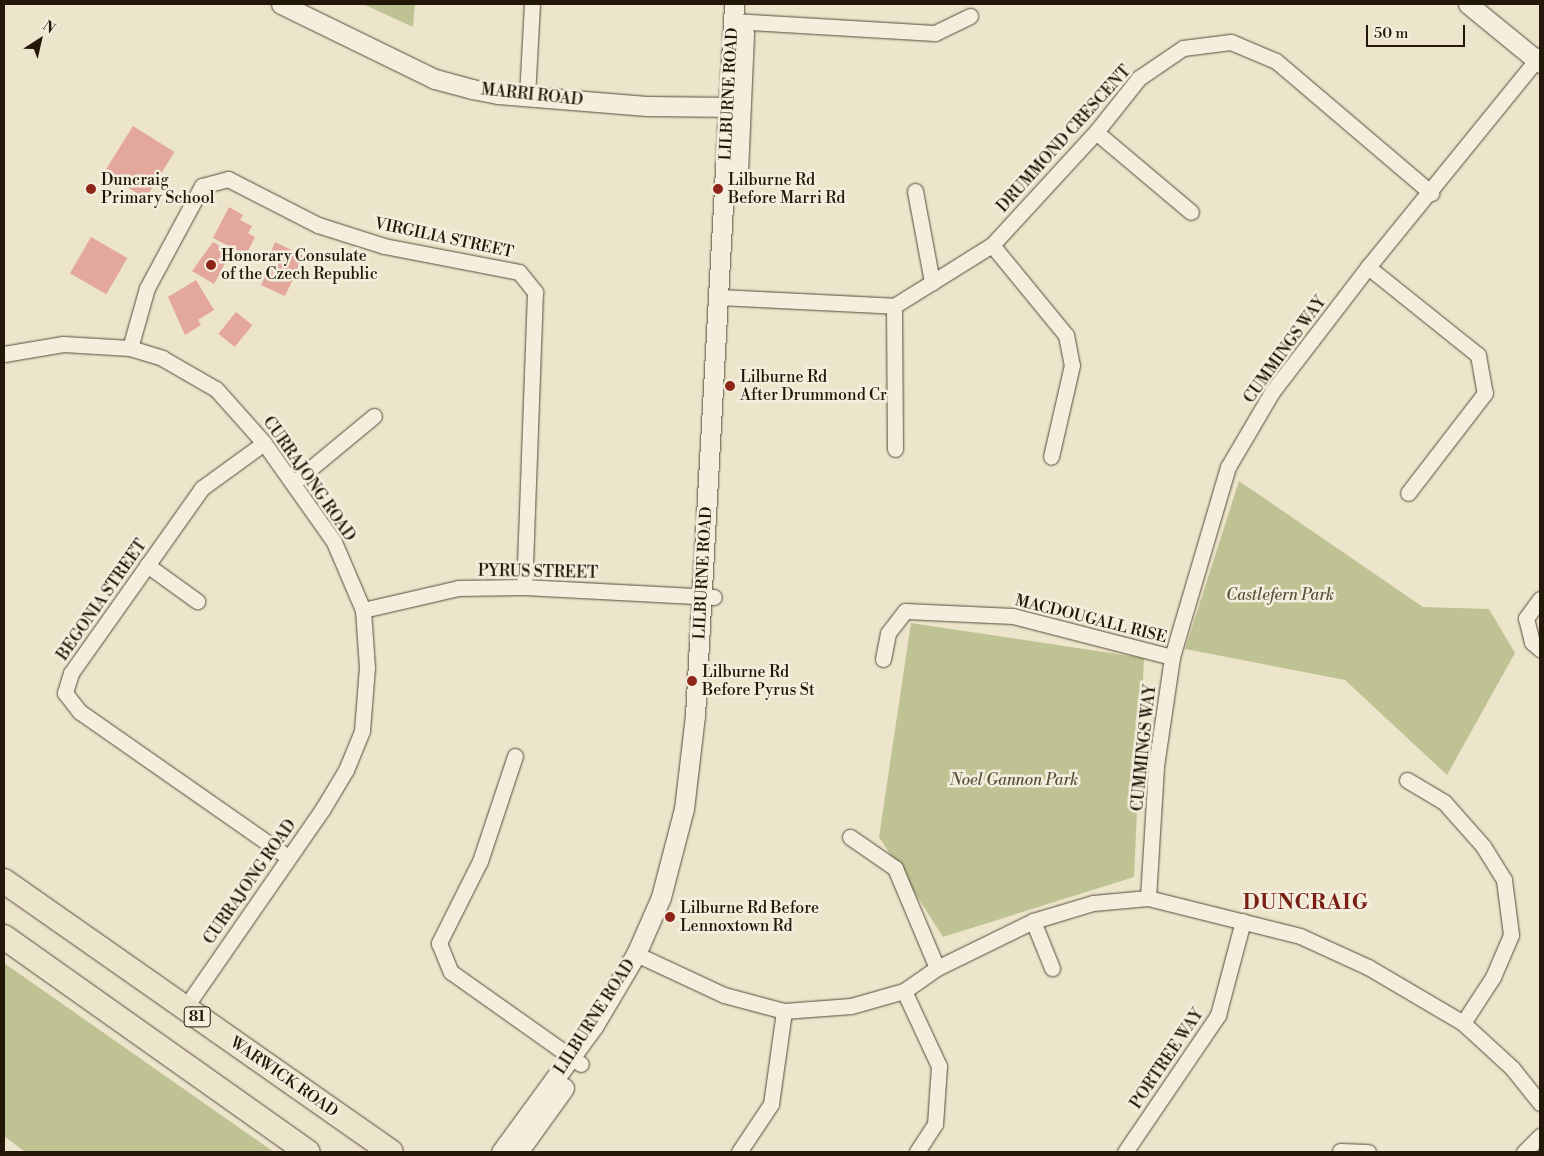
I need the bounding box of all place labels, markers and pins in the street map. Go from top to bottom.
place label: Duncraig Primary School [101,170,215,208]
place label: Lilburne Rd Before Marri Rd [728,170,845,208]
marker: Duncraig Primary School [85,183,97,195]
marker: Lilburne Rd Before Marri Rd [712,183,724,195]
place label: Honorary Consulate of the Czech Republic [221,246,378,284]
marker: Honorary Consulate of the Czech Republic [205,259,217,271]
place label: Lilburne Rd After Drummond Cr [740,367,887,405]
marker: Lilburne Rd After Drummond Cr [724,380,736,392]
place label: Lilburne Rd Before Pyrus St [702,662,815,700]
marker: Lilburne Rd Before Pyrus St [686,675,698,687]
place label: Lilburne Rd Before Lennoxtown Rd [680,898,819,936]
marker: Lilburne Rd Before Lennoxtown Rd [664,911,676,923]

